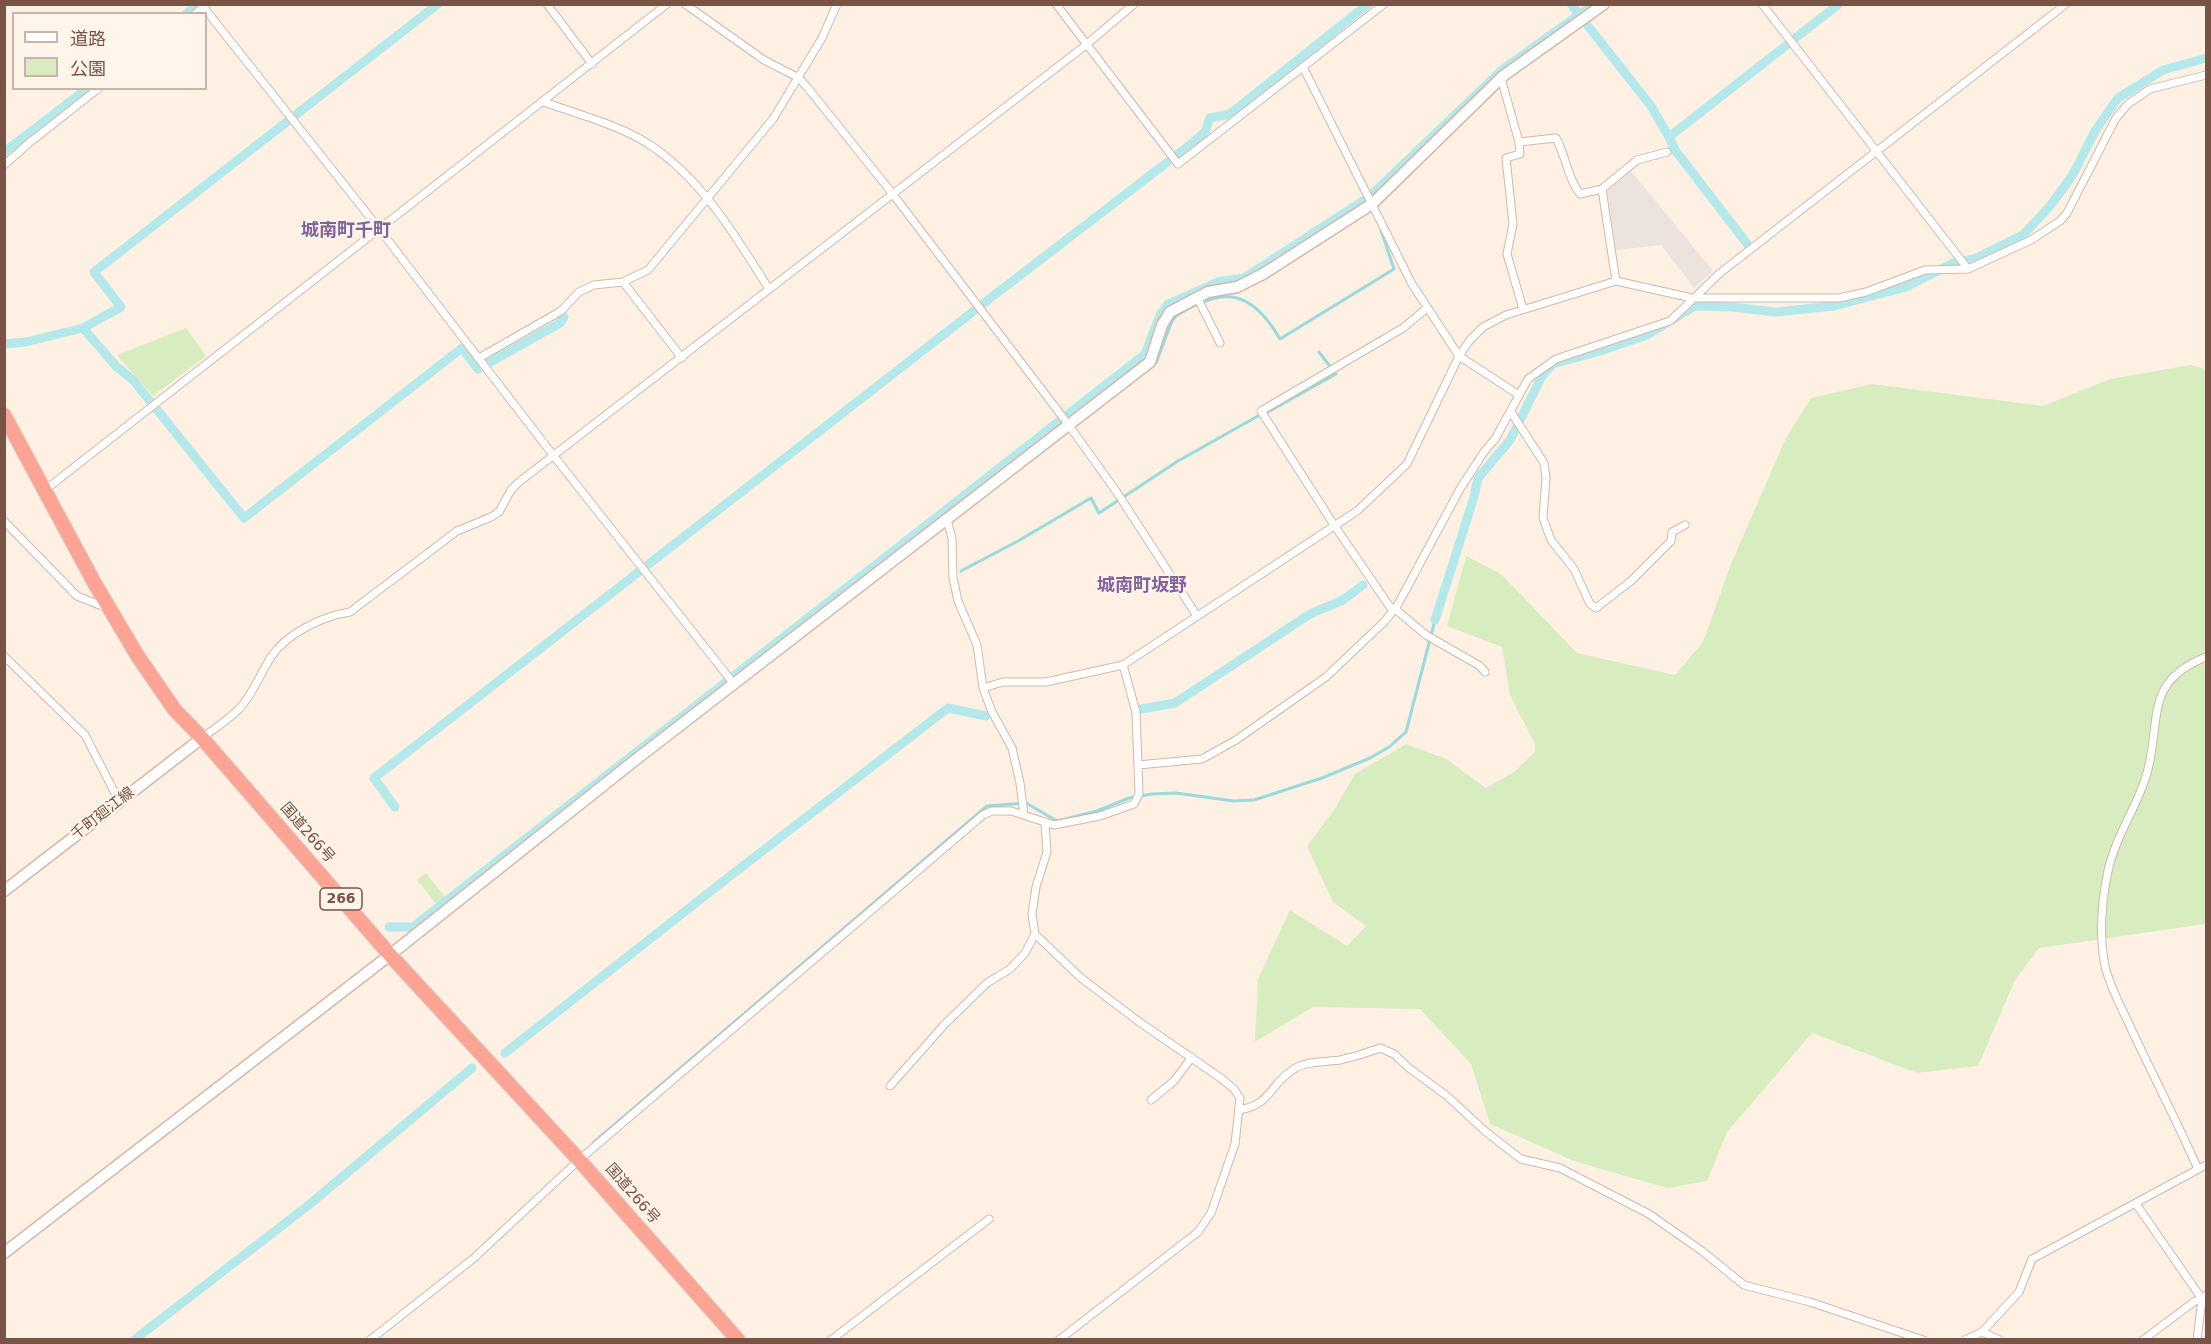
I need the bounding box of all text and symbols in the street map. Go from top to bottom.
legend [12,12,207,90]
text: 道路 [70,28,106,49]
text: 公園 [70,58,106,79]
district label: 城南町千町 [301,220,391,242]
district label: 城南町坂野 [1097,575,1187,597]
street label: 千町廻江線 [68,784,138,844]
street label: 国道266号 [276,799,338,867]
road number: 266 [320,888,362,910]
street label: 国道266号 [601,1160,663,1228]

